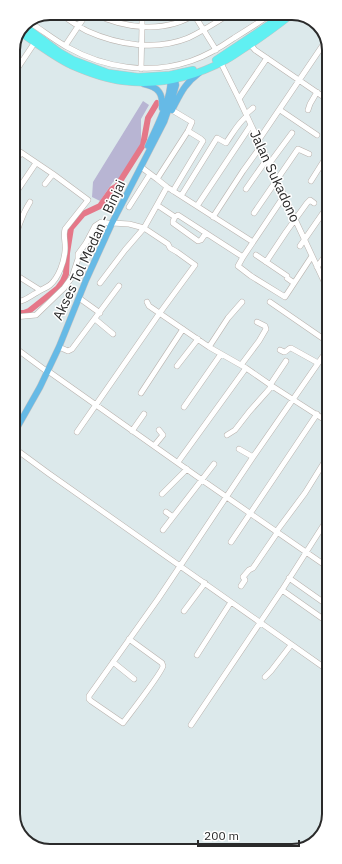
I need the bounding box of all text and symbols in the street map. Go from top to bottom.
street label: Jalan Sukadono [246,127,304,225]
street label: Akses Tol Medan - Binjai [49,177,129,323]
scale bar [198,822,299,848]
text: 200 m [204,828,239,843]

